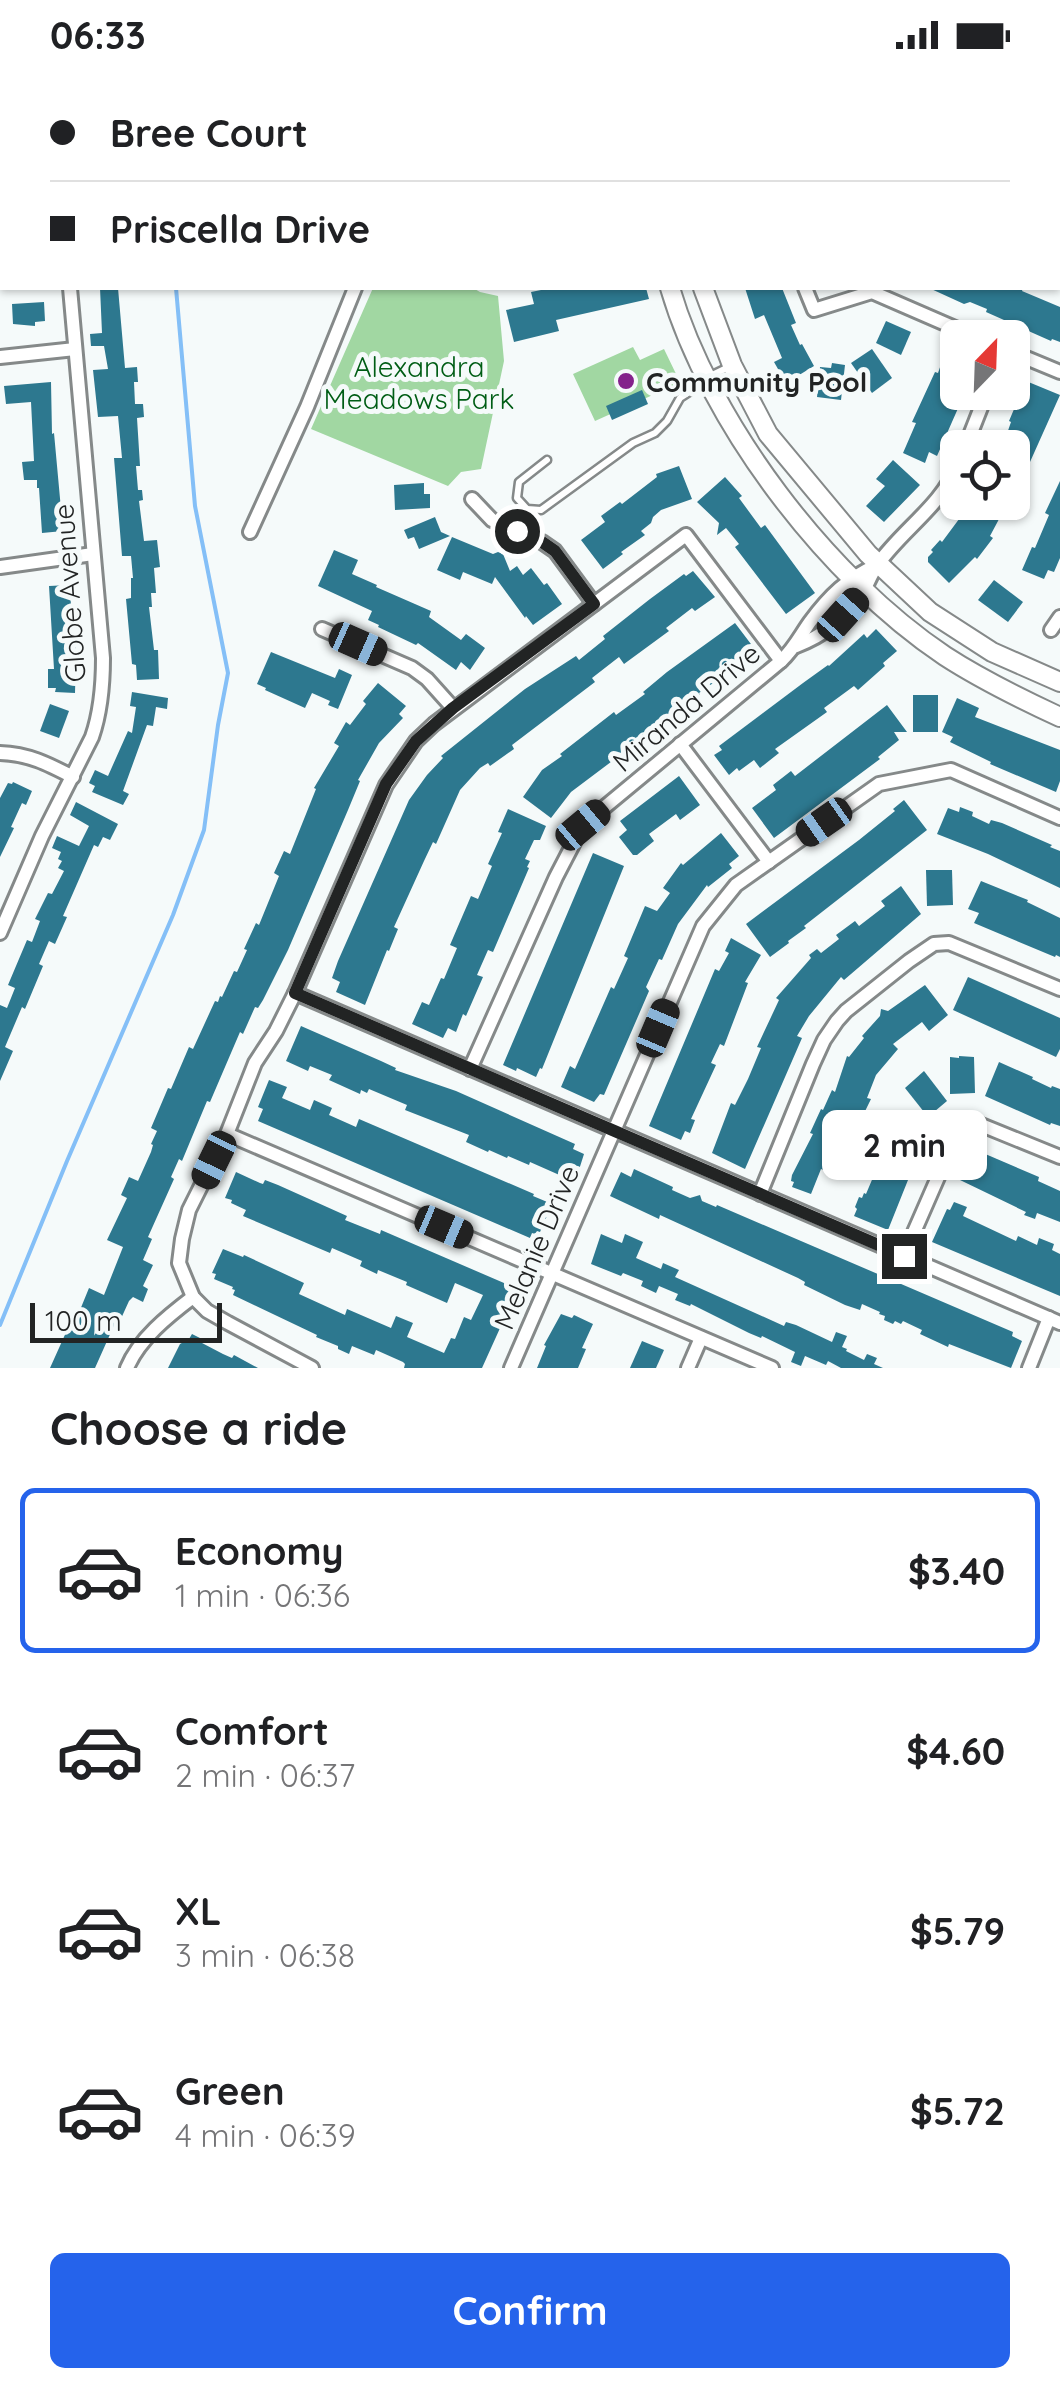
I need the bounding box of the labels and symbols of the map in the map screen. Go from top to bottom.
north arrow [940,320,1030,410]
park label: Alexandra Meadows Park [324,349,514,416]
place label: Community Pool [646,364,867,399]
marker: Community Pool [615,370,637,392]
street label: Globe Avenue [45,503,93,683]
route start [495,509,540,554]
car [812,583,874,647]
car [324,618,392,670]
street label: Miranda Drive [605,635,767,779]
car [791,793,857,851]
car [550,794,616,856]
car [632,995,684,1061]
callout: 2 min [822,1111,986,1181]
car [187,1126,241,1194]
street label: Melanie Drive [486,1159,586,1335]
car [411,1201,477,1253]
route end [882,1234,927,1279]
scale bar [30,1298,222,1342]

